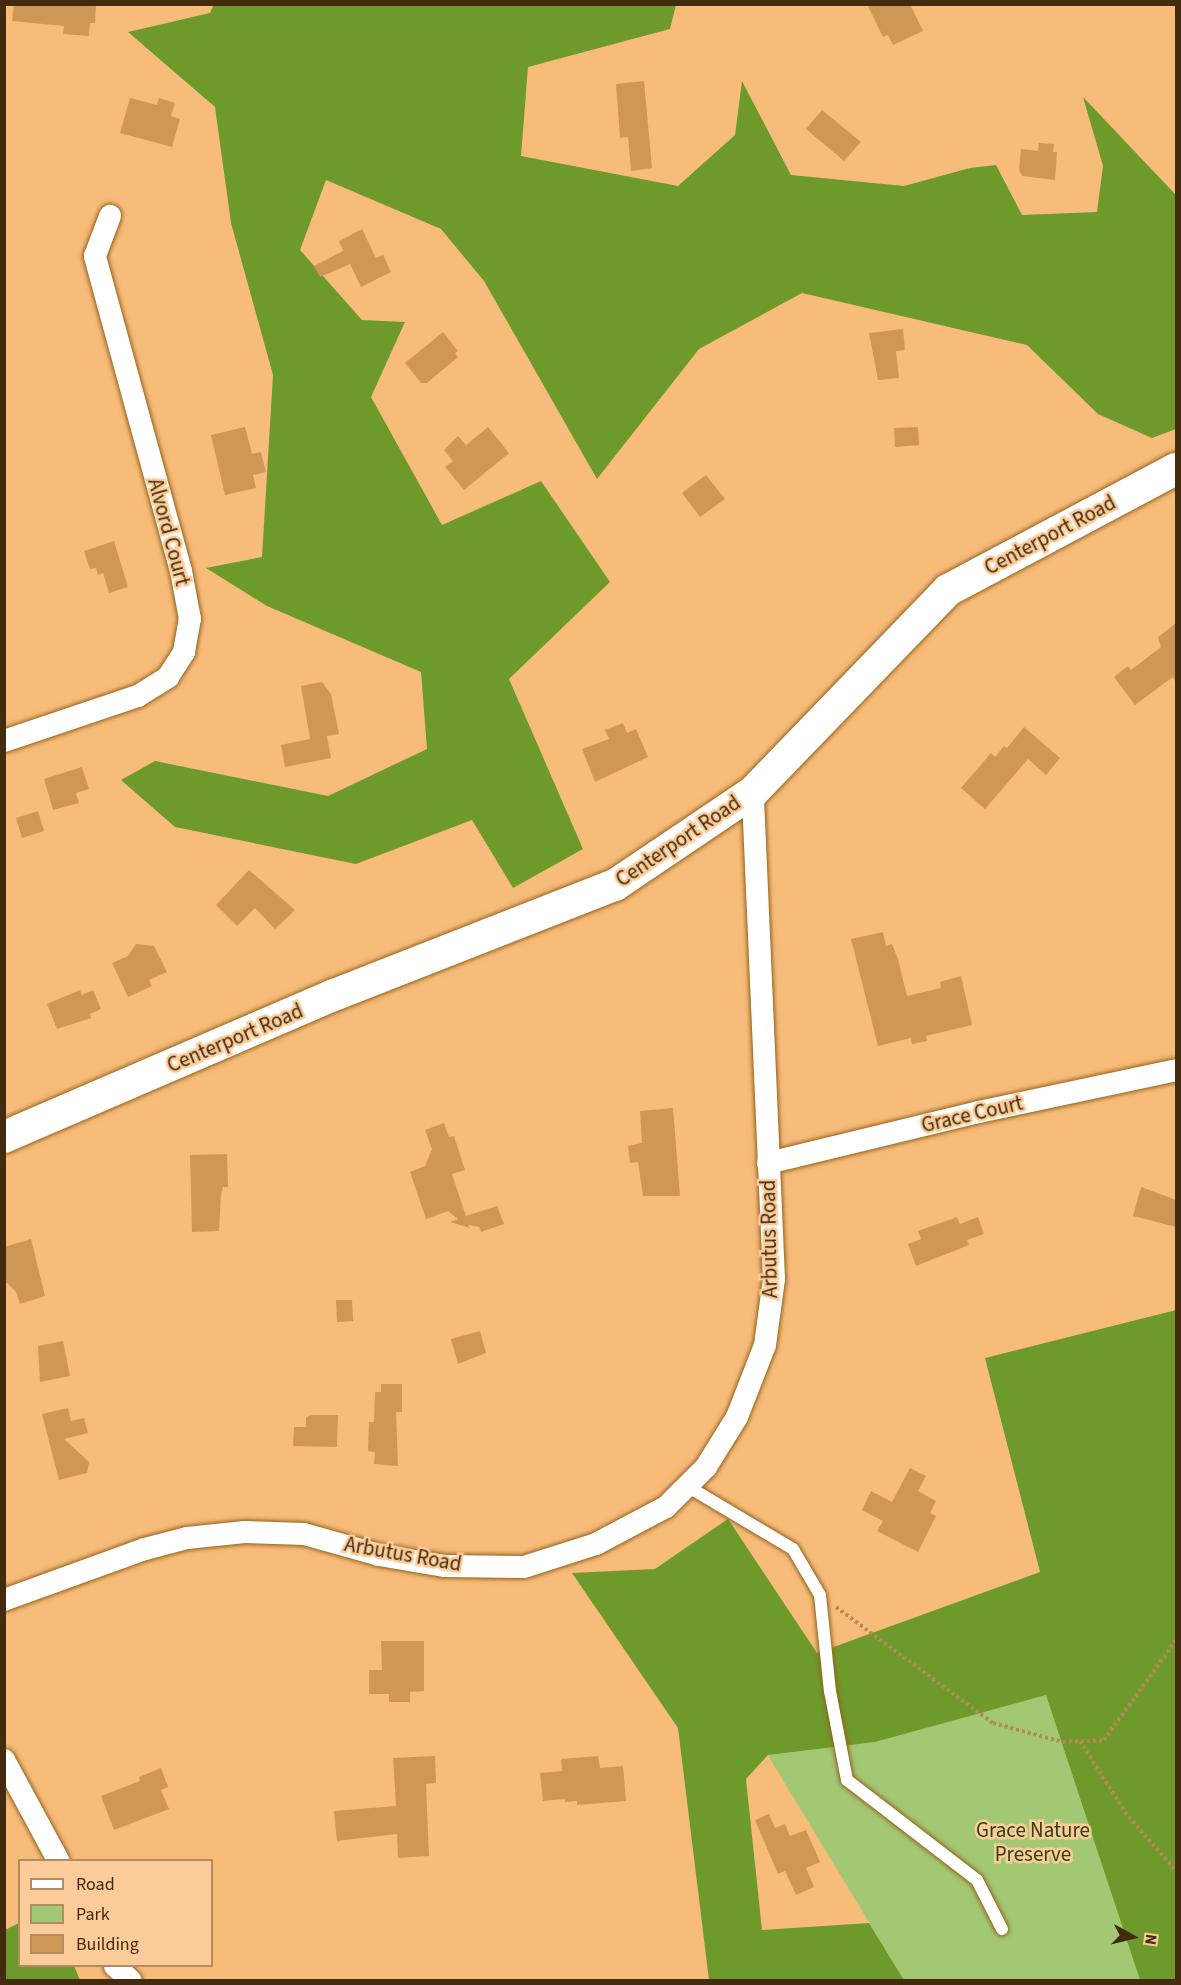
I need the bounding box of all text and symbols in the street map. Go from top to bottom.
street label: Alvord Court [143,476,195,588]
street label: Centerport Road [980,490,1120,580]
street label: Centerport Road [611,790,745,892]
street label: Centerport Road [163,998,307,1078]
street label: Grace Court [919,1090,1025,1138]
street label: Arbutus Road [755,1180,783,1298]
street label: Arbutus Road [343,1531,463,1577]
park label: Grace Nature Preserve [976,1817,1090,1867]
legend [18,1859,213,1967]
text: Road [76,1872,115,1897]
text: Park [76,1902,110,1927]
north arrow [1103,1907,1163,1967]
text: Building [76,1932,139,1957]
text: N [1139,1933,1162,1946]

